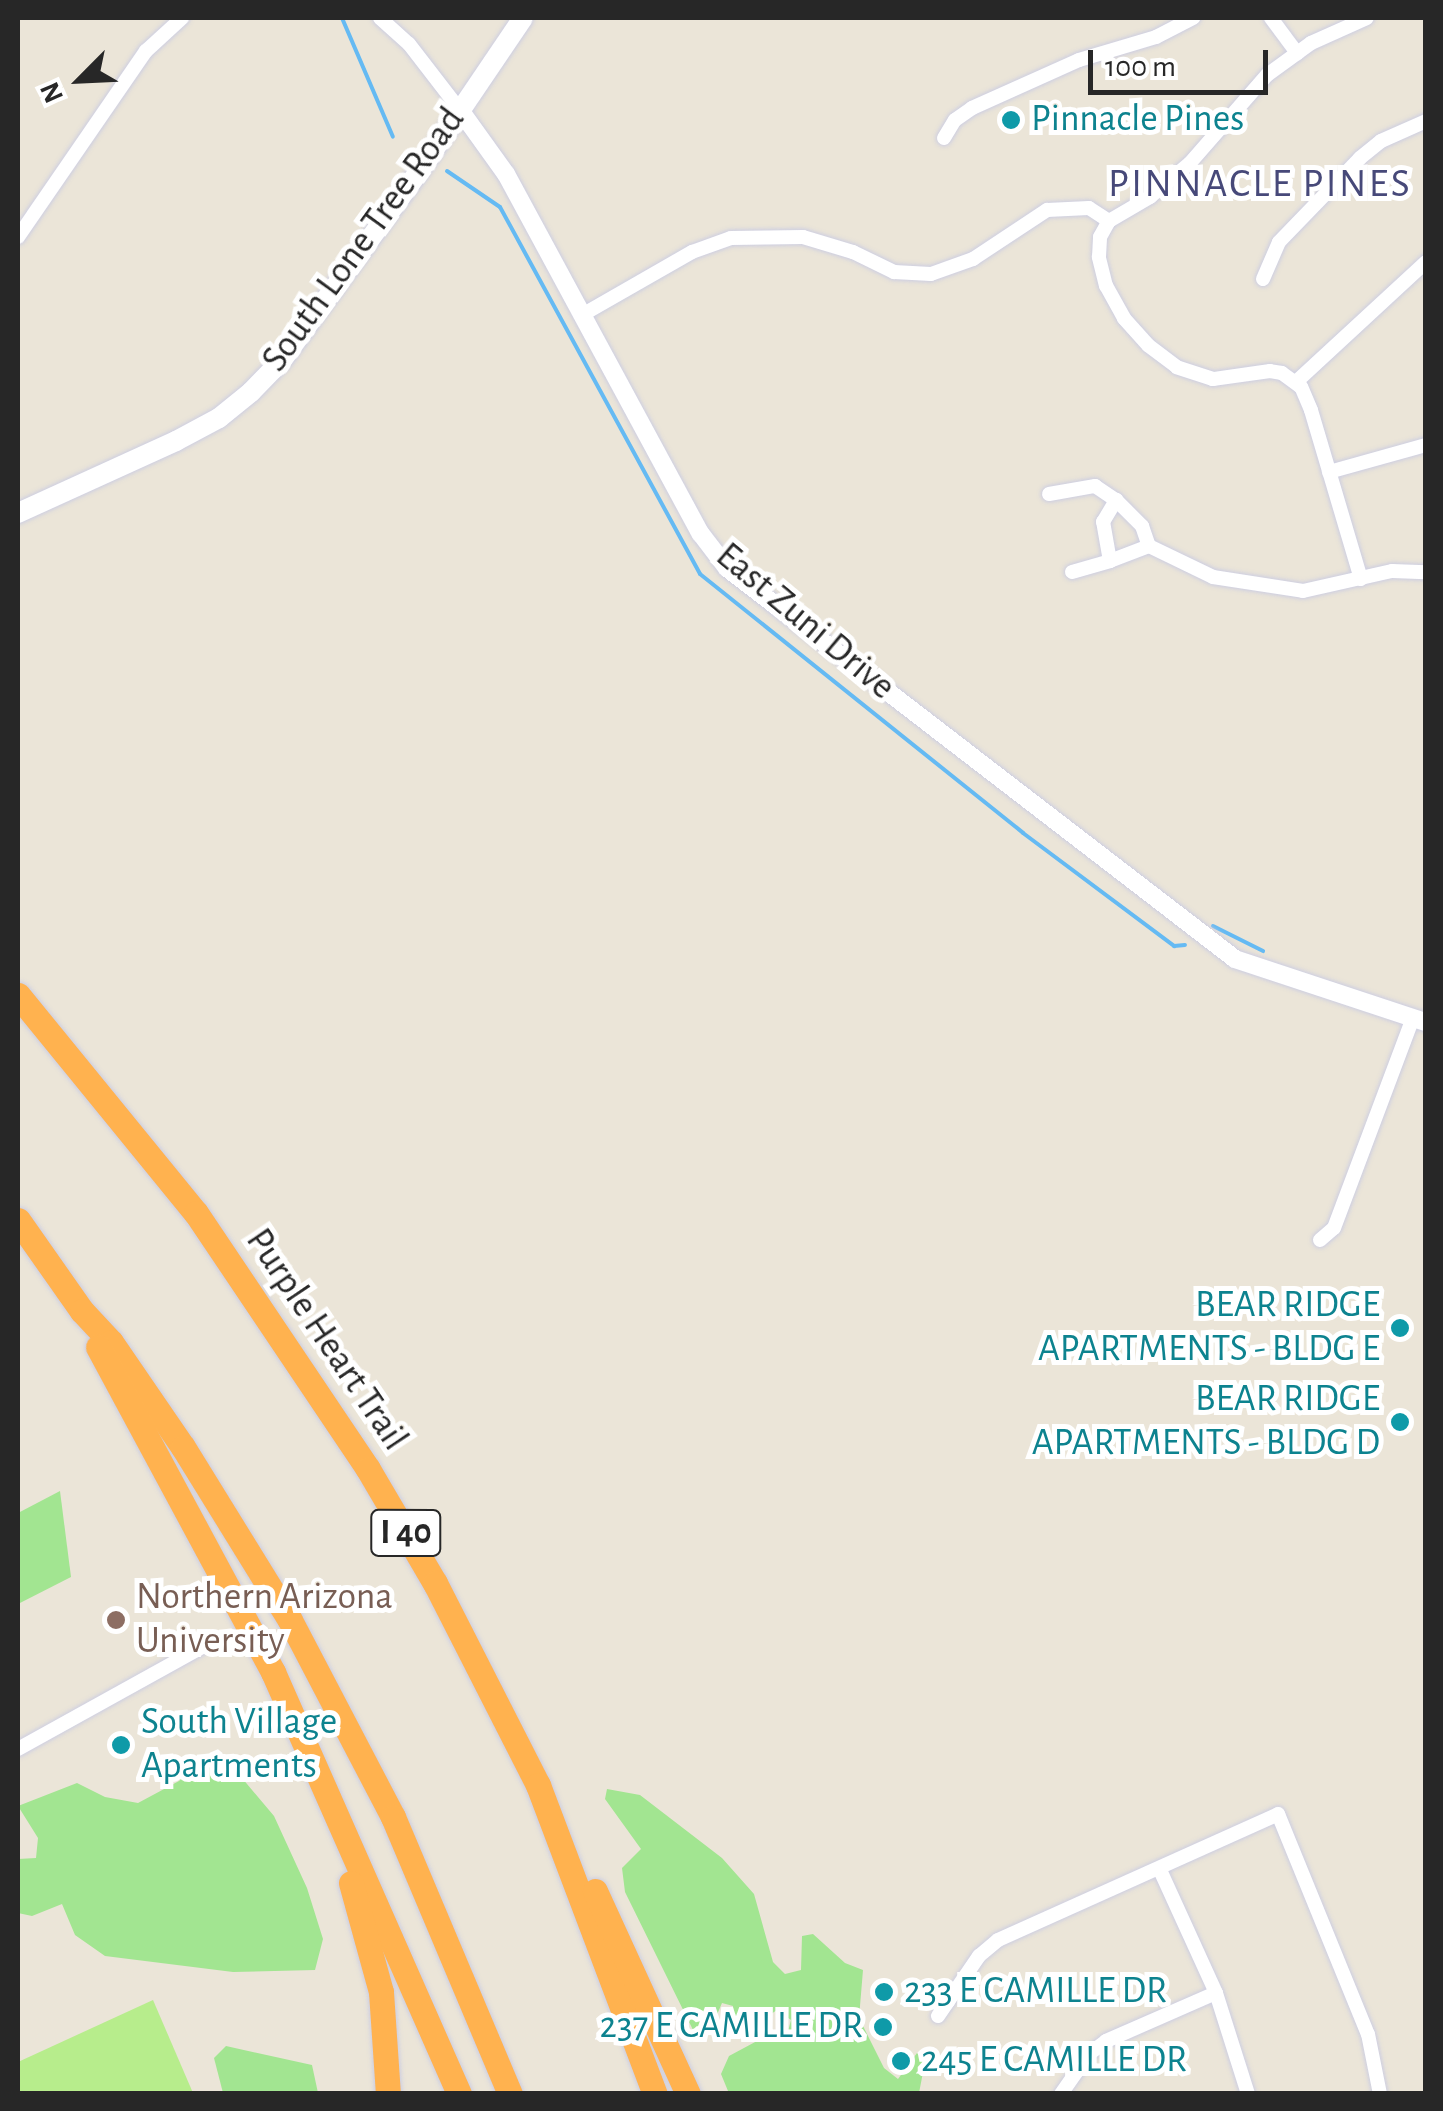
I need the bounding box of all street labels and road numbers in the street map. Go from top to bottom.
street label: South Lone Tree Road [253,99,475,381]
street label: East Zuni Drive [706,534,904,710]
street label: Purple Heart Trail [235,1220,417,1460]
road number: I 40 [368,1503,444,1563]

